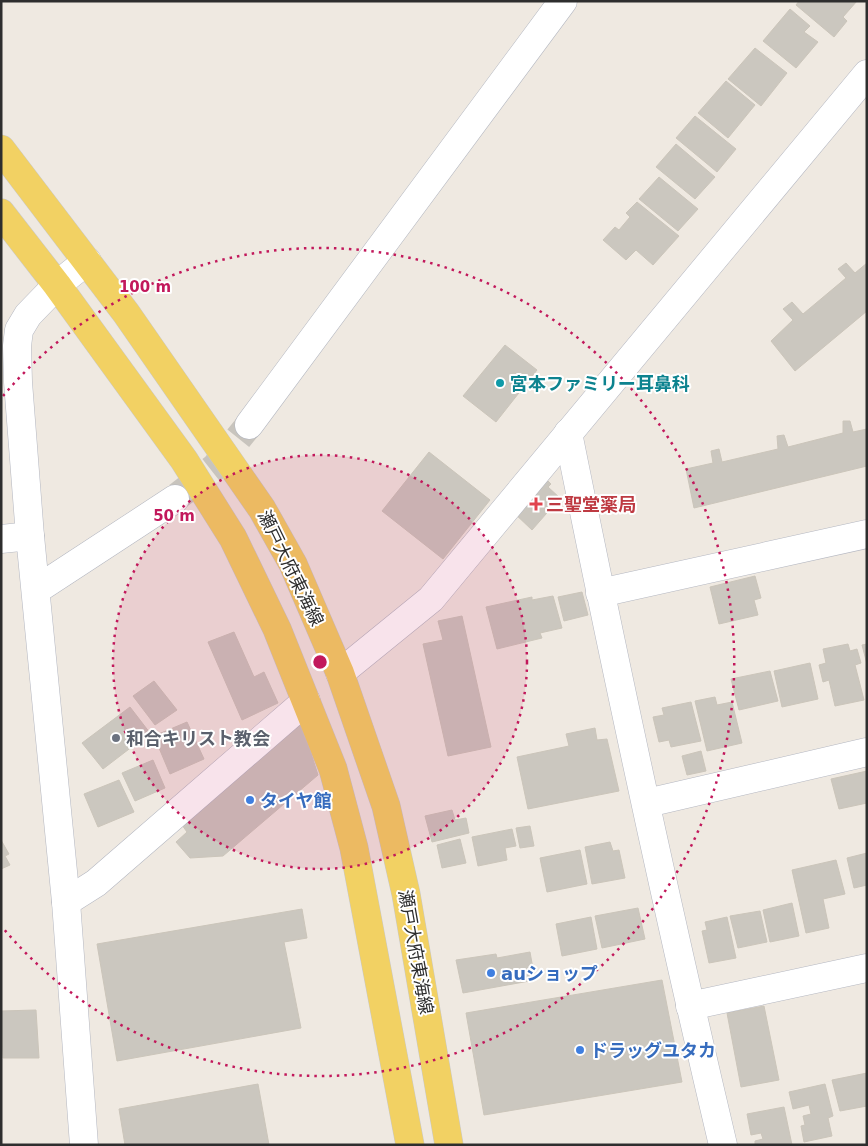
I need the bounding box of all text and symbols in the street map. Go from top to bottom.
text: 100 m [119,278,171,296]
place label: 宮本ファミリー耳鼻科 [510,373,690,394]
marker: 宮本ファミリー耳鼻科 [494,377,506,389]
place label: 三聖堂薬局 [546,494,636,515]
marker: 三聖堂薬局 [530,498,542,510]
text: 50 m [153,507,195,525]
street label: 瀬戸大府東海線 [254,507,328,629]
centre of rings [311,653,329,671]
place label: 和合キリスト教会 [126,728,270,749]
marker: 和合キリスト教会 [110,732,122,744]
place label: タイヤ館 [260,790,331,811]
marker: タイヤ館 [244,794,256,806]
street label: 瀬戸大府東海線 [395,888,437,1016]
place label: auショップ [501,963,598,984]
marker: auショップ [485,967,497,979]
place label: ドラッグユタカ [590,1040,716,1061]
marker: ドラッグユタカ [574,1044,586,1056]

